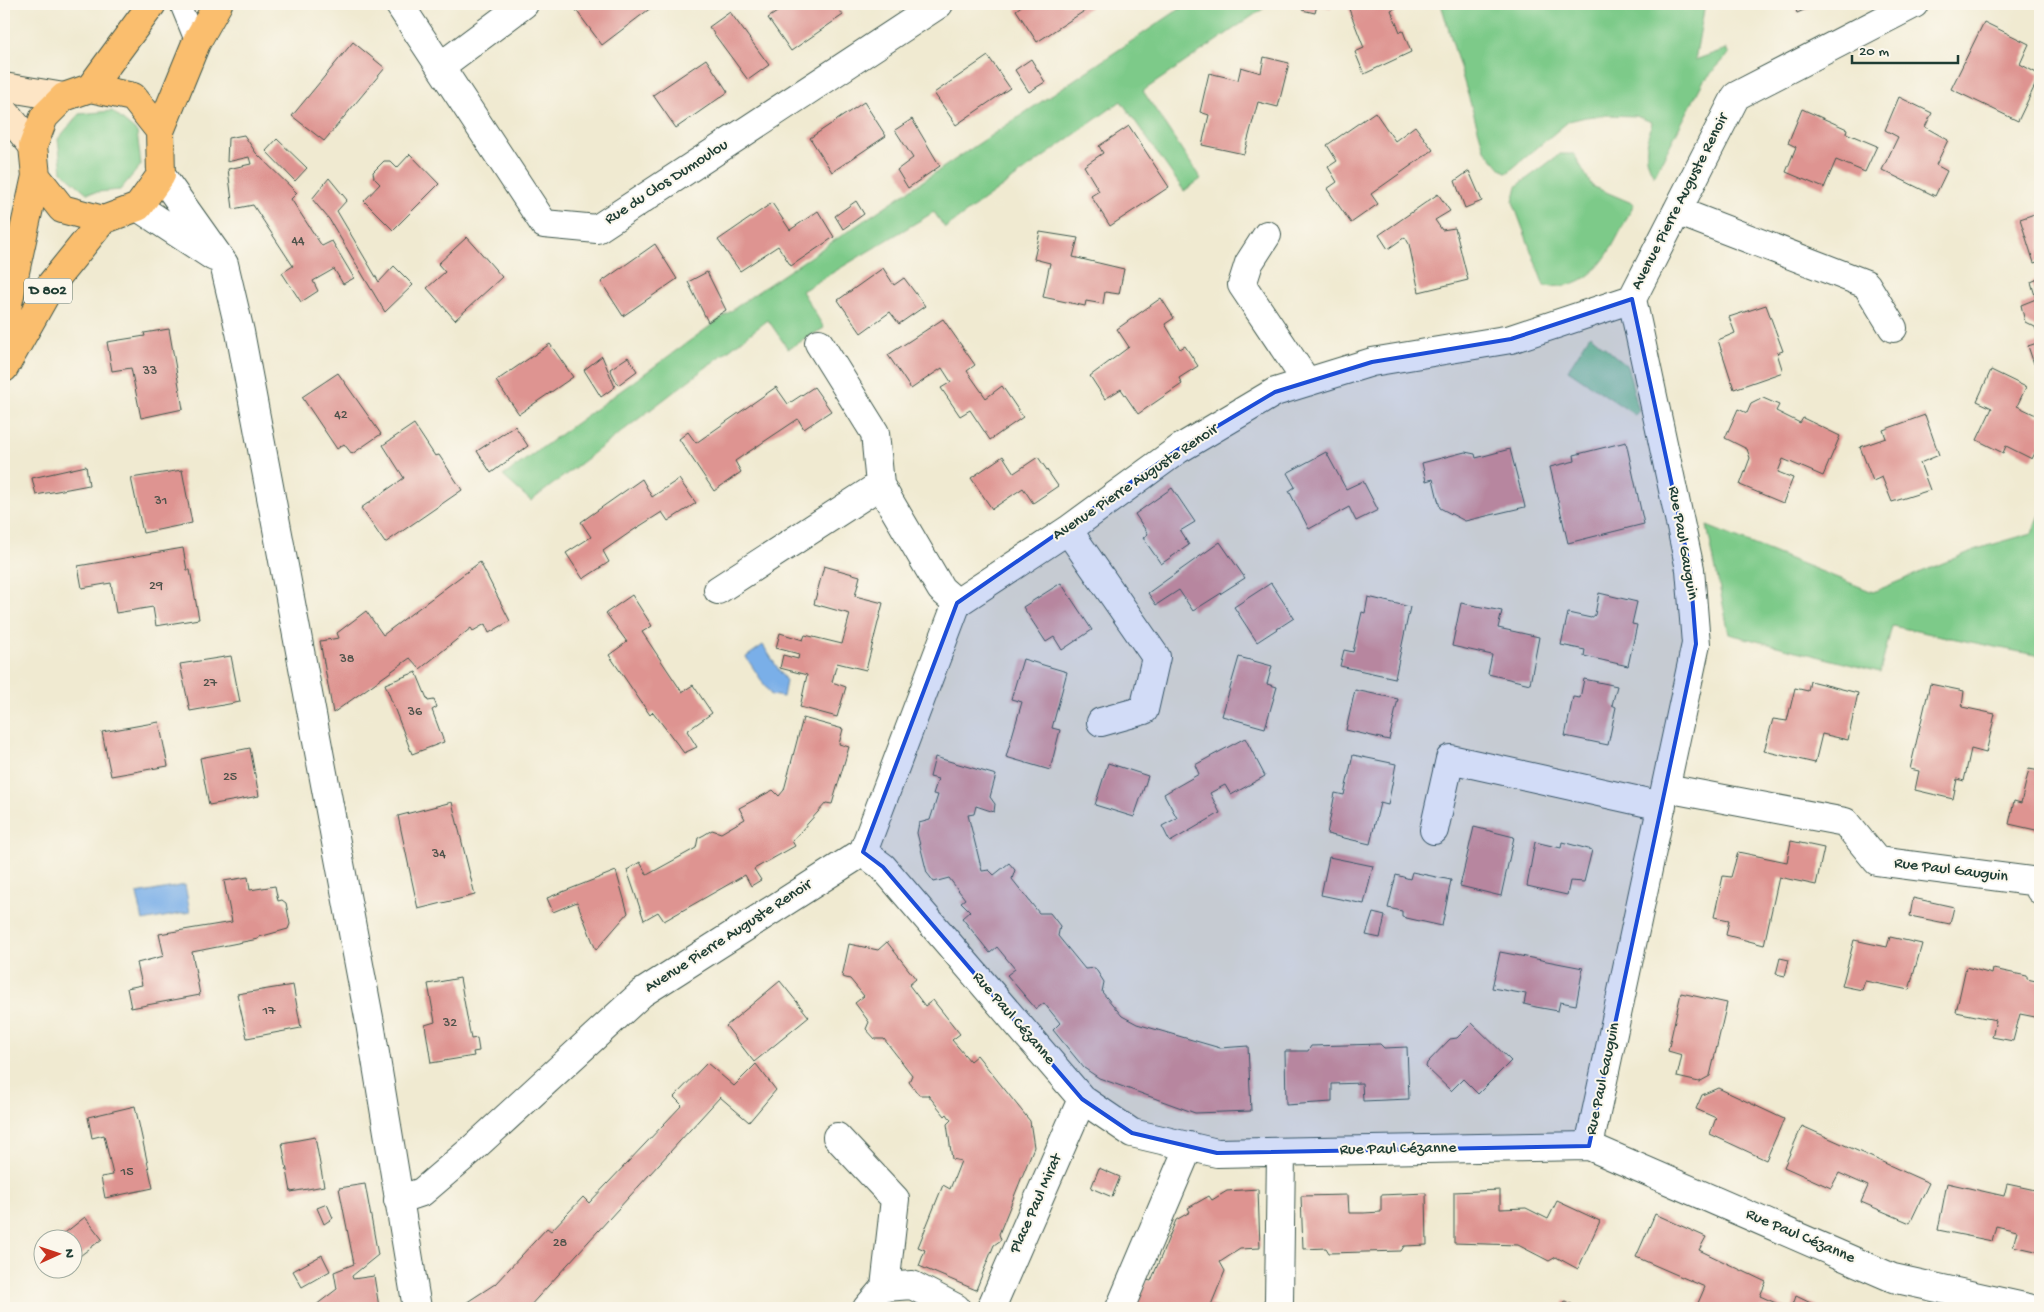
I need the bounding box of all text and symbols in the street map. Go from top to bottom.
scale bar [1852,32,1958,64]
text: 20 m [1859,43,1889,61]
street label: Avenue Pierre Auguste Renoir [1628,109,1734,293]
street label: Rue du Clos Dumoulou [602,136,733,230]
house number: 44 [291,233,305,250]
road number: D 802 [24,278,72,304]
house number: 33 [142,363,157,380]
house number: 42 [334,407,348,424]
street label: Avenue Pierre Auguste Renoir [1050,420,1223,546]
street label: Rue Paul Gauguin [1663,485,1701,601]
house number: 31 [154,493,167,510]
house number: 29 [149,578,163,595]
house number: 38 [339,651,355,668]
house number: 27 [203,675,218,692]
house number: 36 [407,704,423,721]
house number: 25 [223,769,237,786]
house number: 34 [431,846,446,863]
street label: Rue Paul Gauguin [1893,855,2009,887]
street label: Avenue Pierre Auguste Renoir [642,875,817,998]
street label: Rue Paul Cézanne [968,969,1059,1070]
house number: 17 [262,1003,276,1020]
house number: 32 [442,1015,457,1032]
street label: Rue Paul Gauguin [1583,1021,1625,1137]
street label: Rue Paul Cézanne [1339,1139,1457,1161]
street label: Place Paul Mirat [1006,1150,1068,1258]
house number: 15 [119,1164,134,1181]
street label: Rue Paul Cézanne [1743,1205,1858,1269]
north arrow [32,1230,82,1280]
house number: 28 [553,1235,568,1252]
text: N [60,1248,77,1258]

